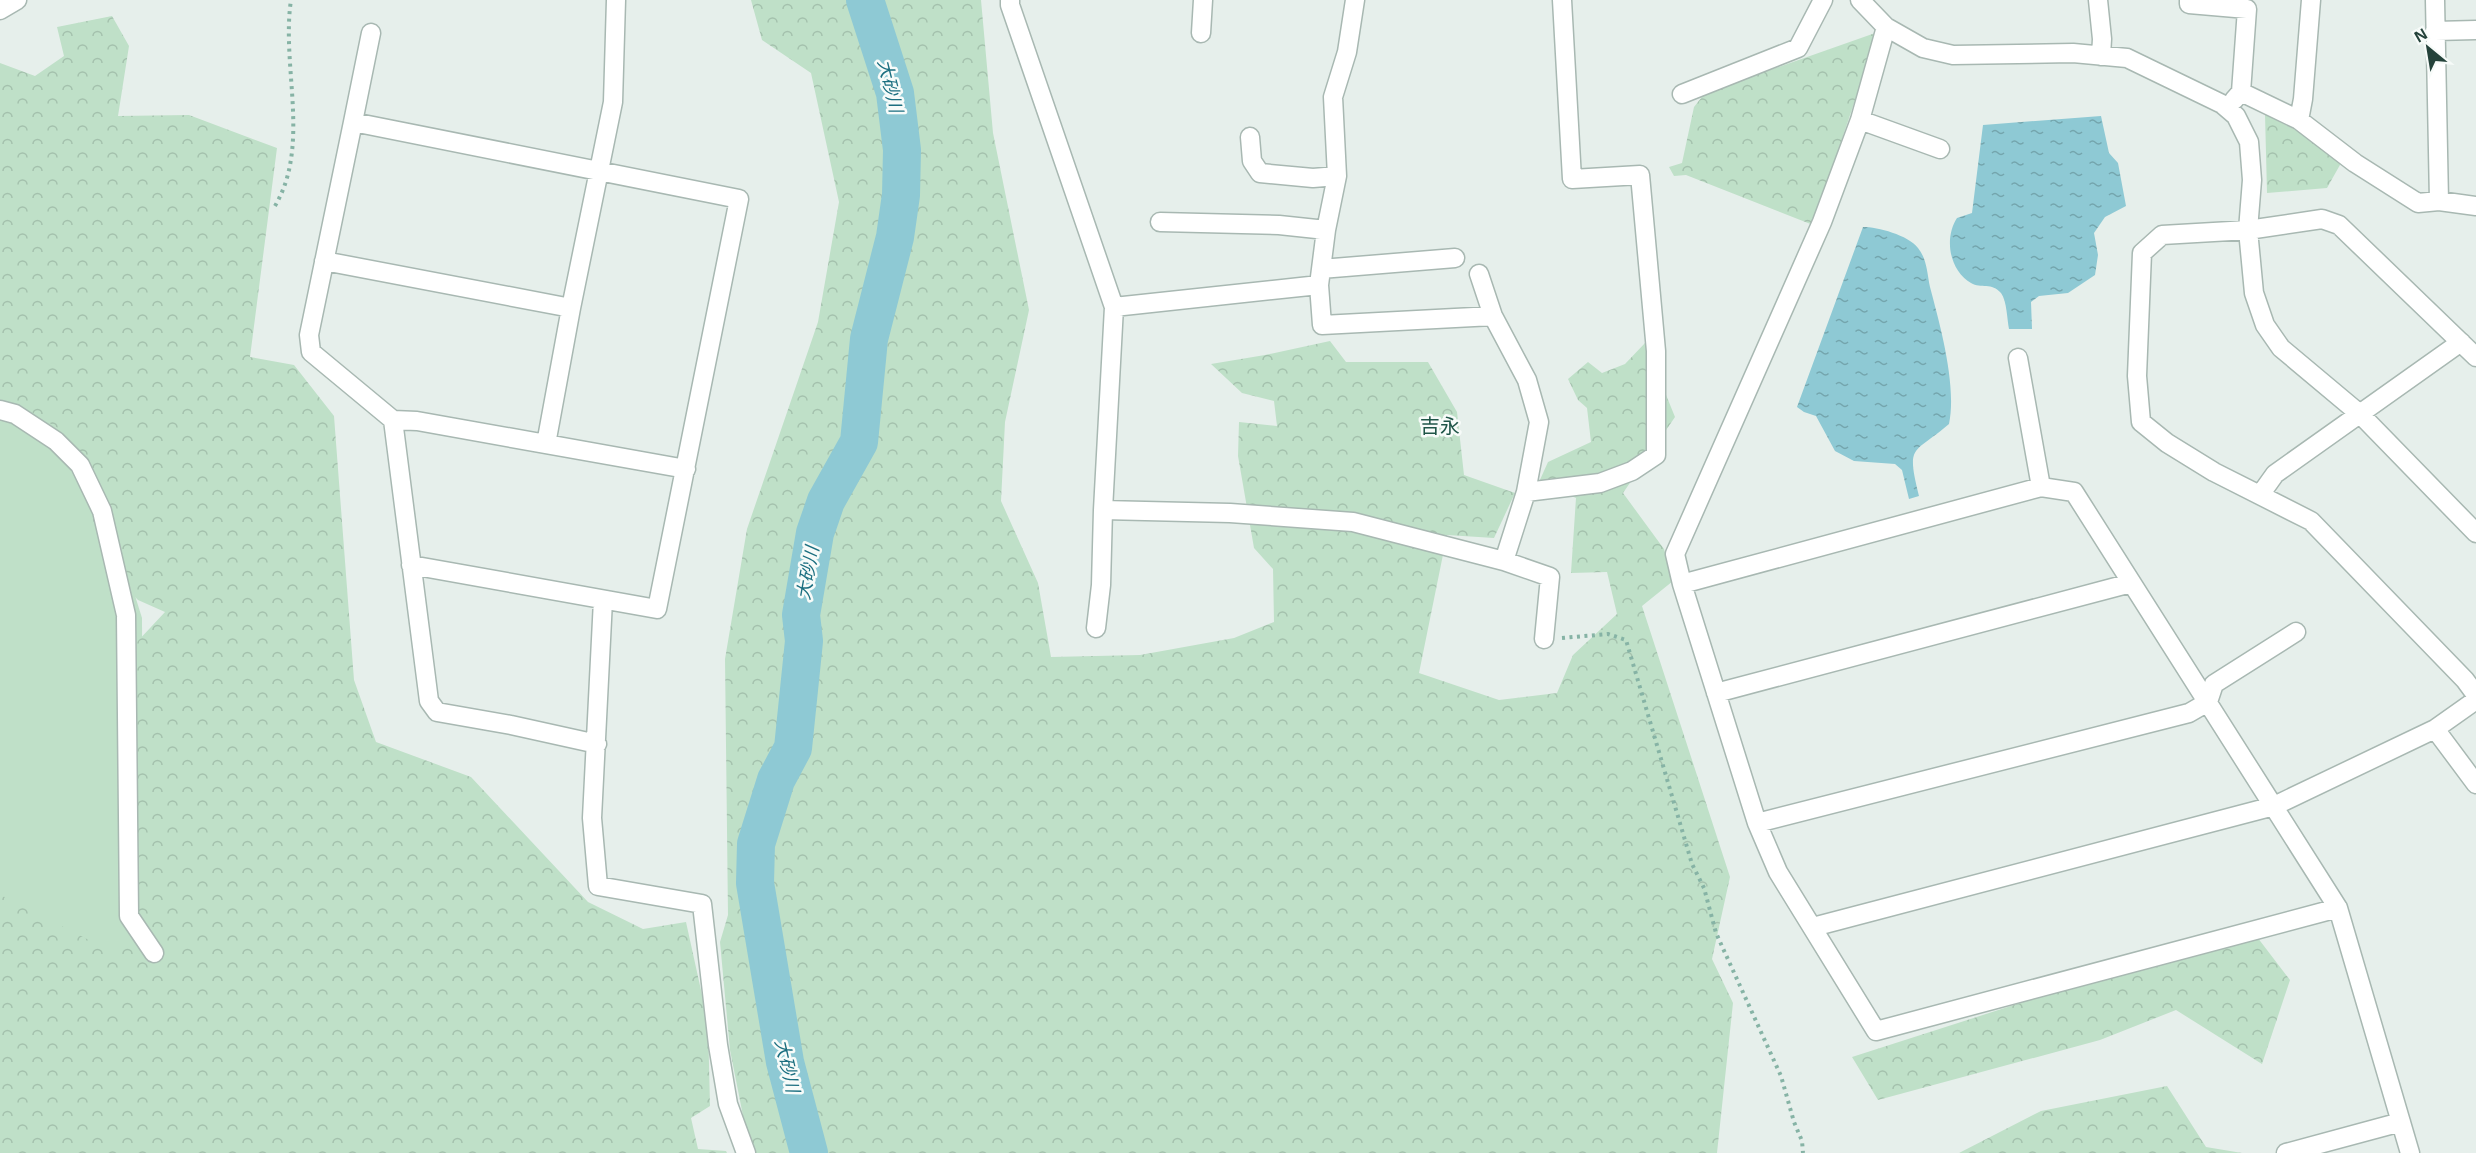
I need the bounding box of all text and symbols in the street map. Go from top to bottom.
north arrow [2398,18,2458,78]
text: N [2411,25,2430,46]
water label: 大砂川 [874,57,907,117]
district label: 吉永 [1420,415,1460,437]
water label: 大砂川 [793,543,823,601]
water label: 大砂川 [771,1037,803,1097]

